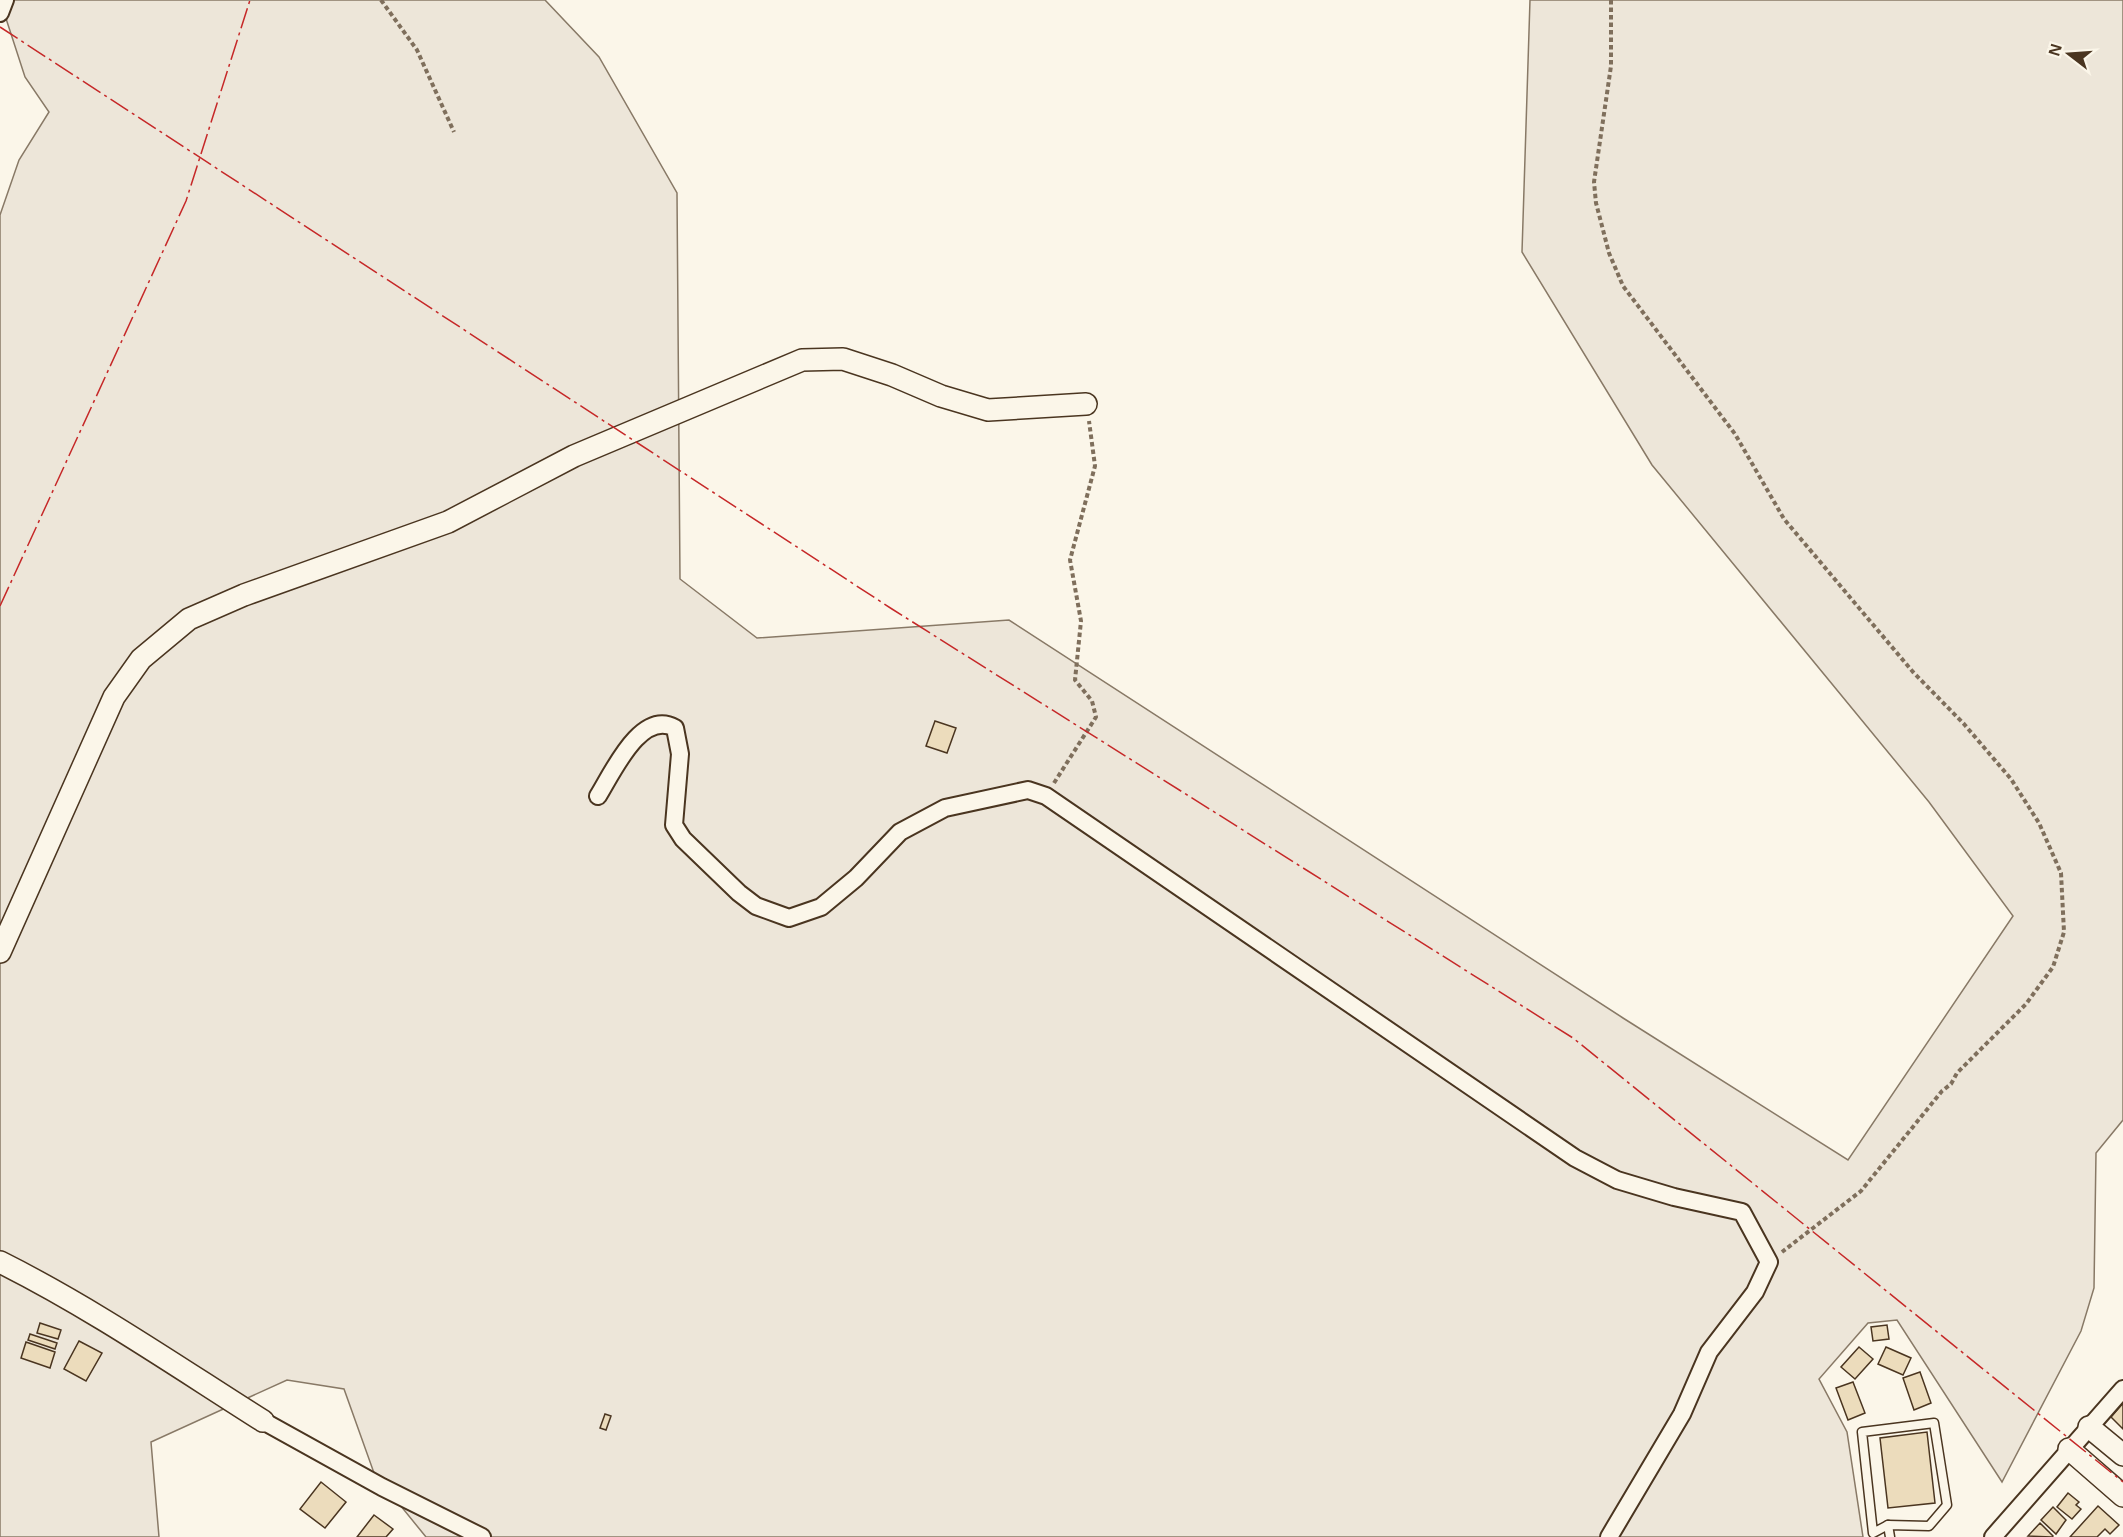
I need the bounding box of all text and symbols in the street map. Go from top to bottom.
north arrow [2039,24,2099,84]
text: N [2045,42,2065,58]

